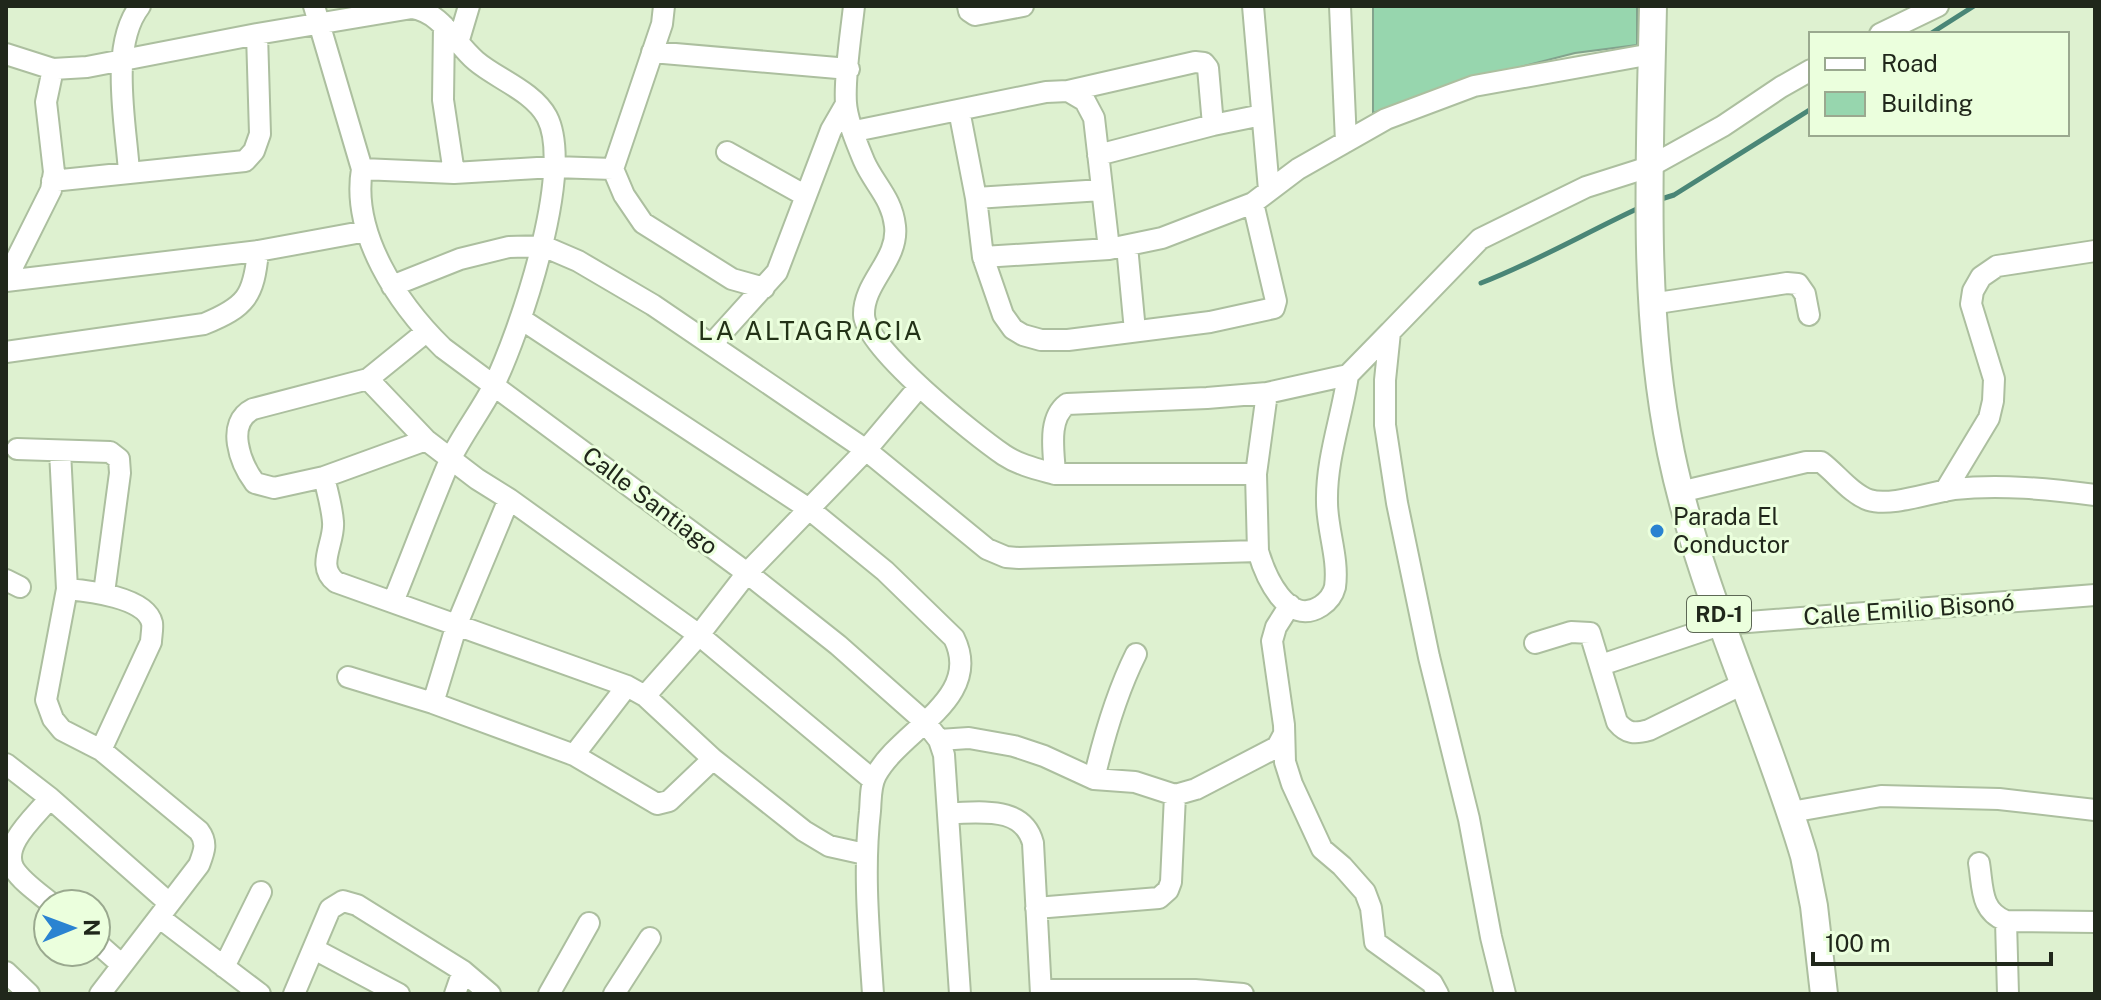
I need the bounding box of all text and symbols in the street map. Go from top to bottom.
legend [1809,32,2069,136]
text: Road [1881,49,1938,77]
text: Building [1881,89,1973,117]
district label: LA ALTAGRACIA [698,315,924,346]
street label: Calle Santiago [578,440,724,560]
place label: Parada El Conductor [1673,502,1790,558]
marker: Parada El Conductor [1648,522,1666,540]
street label: Calle Emilio Bisonó [1802,588,2015,630]
road number: RD-1 [1687,596,1751,632]
north arrow [32,888,112,968]
scale bar [1813,916,2051,966]
text: N [79,919,105,936]
text: 100 m [1825,929,1891,957]

